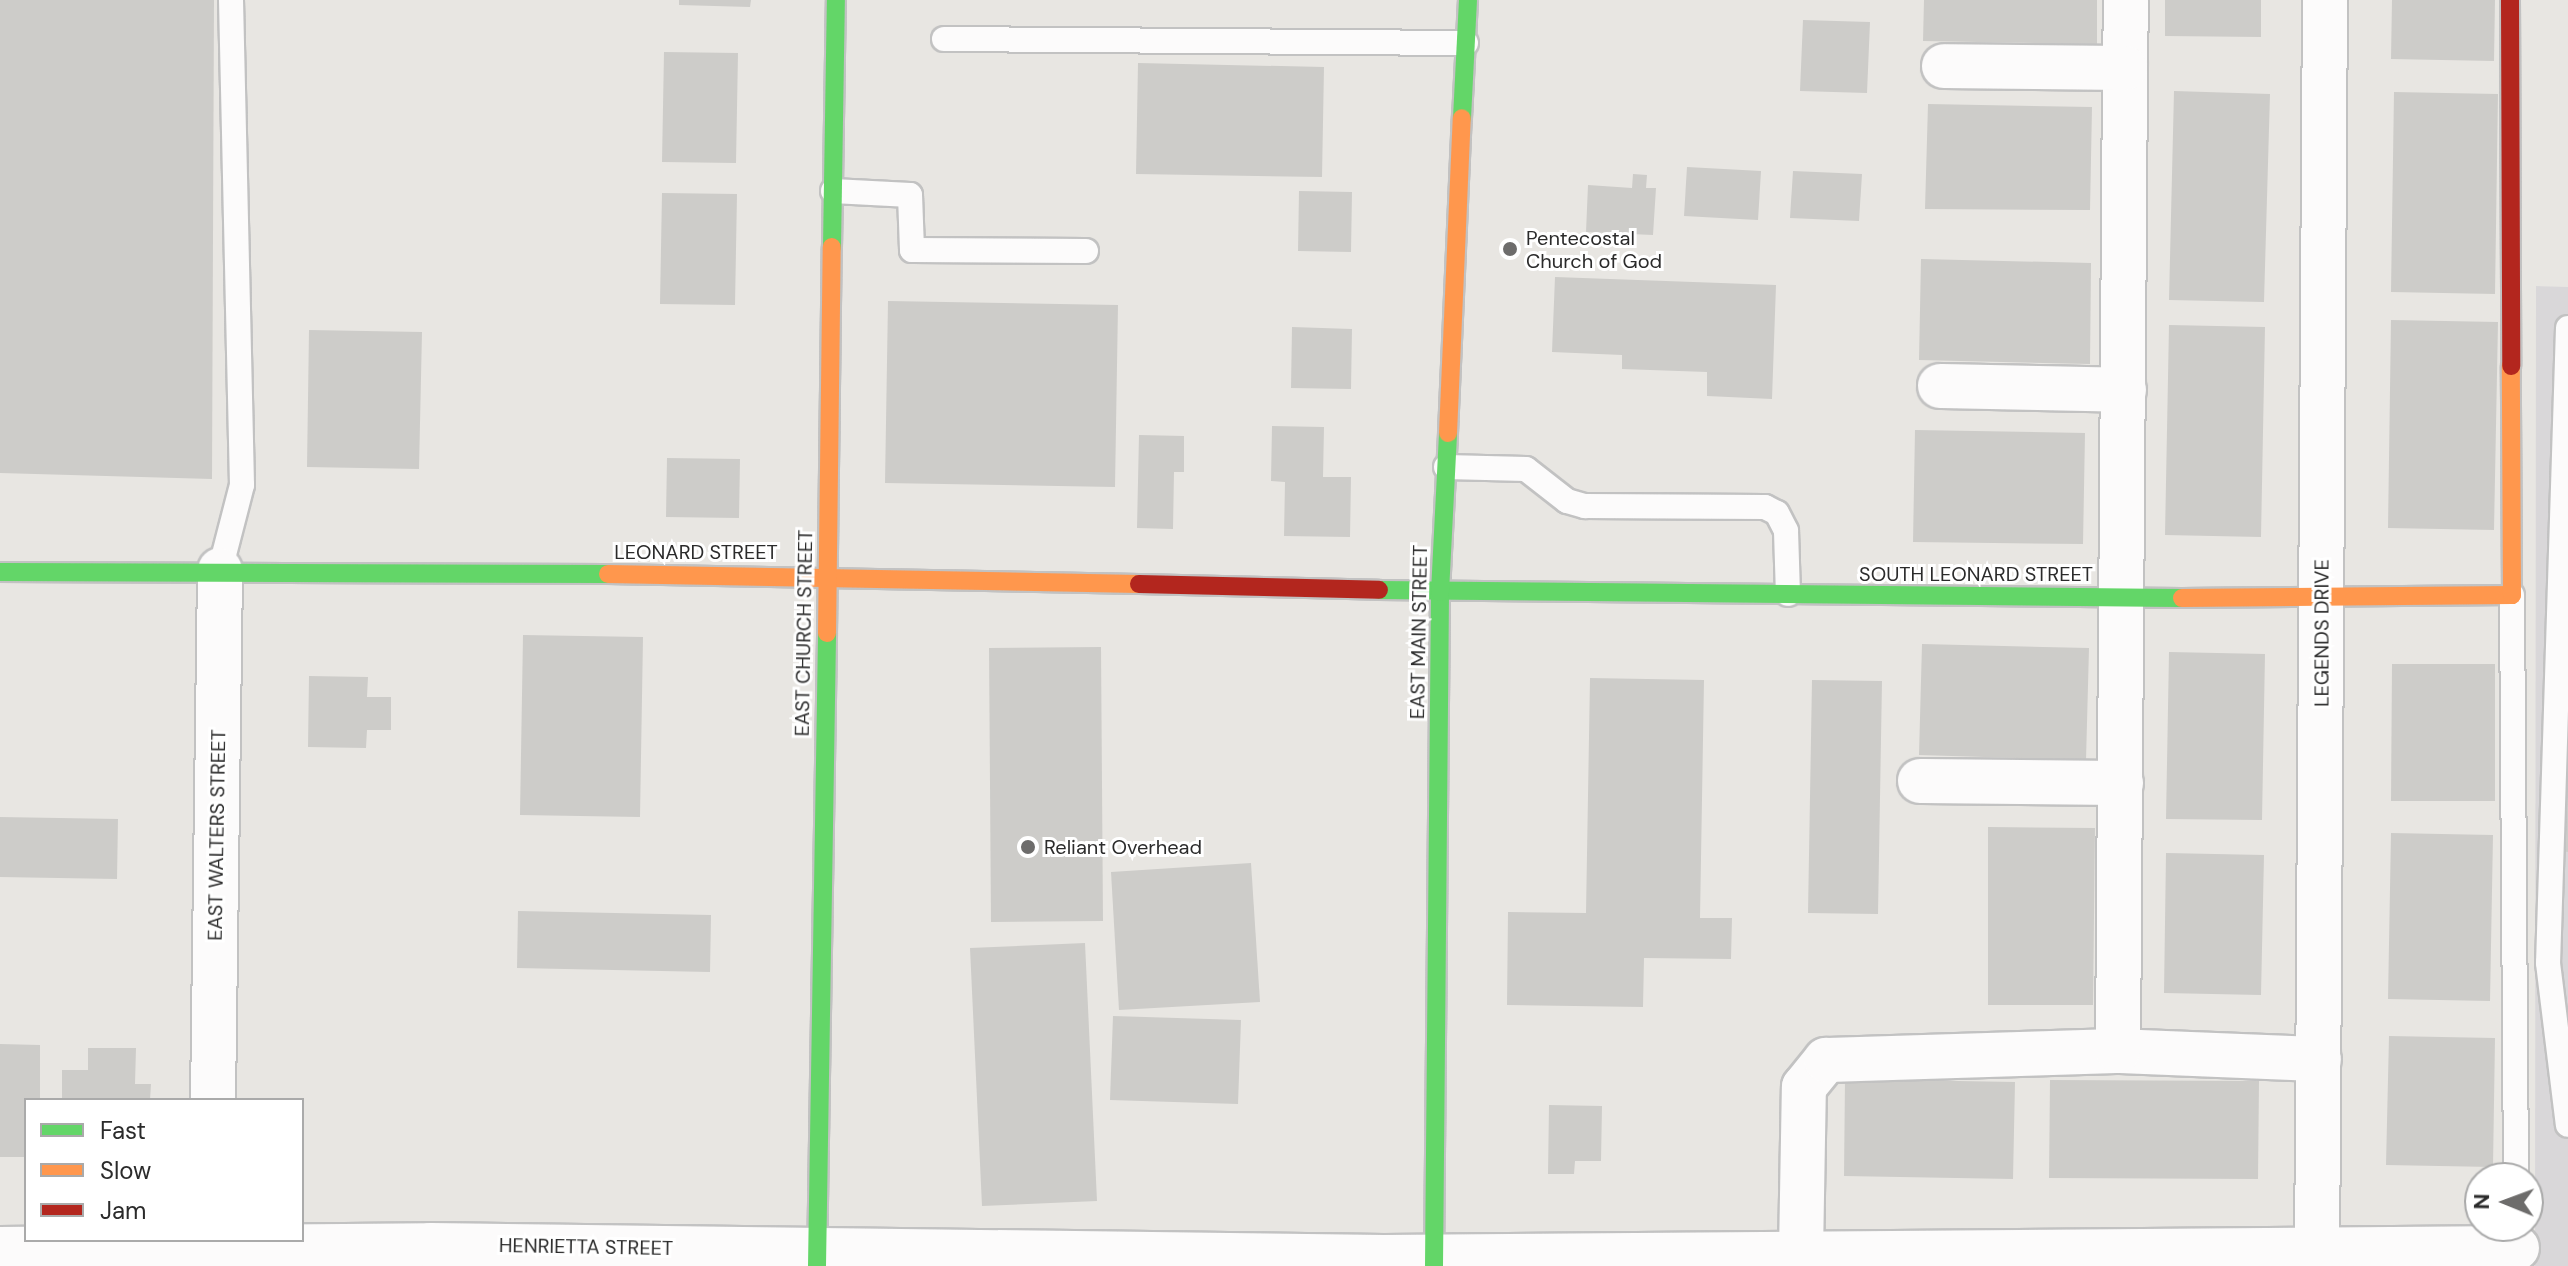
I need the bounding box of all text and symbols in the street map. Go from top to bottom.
place label: Pentecostal Church of God [1526,226,1662,273]
marker: Pentecostal Church of God [1501,240,1519,258]
street label: EAST CHURCH STREET [790,529,818,737]
street label: LEONARD STREET [614,540,778,564]
street label: EAST MAIN STREET [1405,545,1433,719]
street label: LEGENDS DRIVE [2310,559,2334,707]
street label: SOUTH LEONARD STREET [1859,562,2093,586]
street label: EAST WALTERS STREET [203,729,231,941]
place label: Reliant Overhead [1044,835,1202,859]
marker: Reliant Overhead [1019,838,1037,856]
legend [24,1098,304,1242]
text: Fast [100,1115,146,1146]
text: Slow [100,1155,151,1186]
north arrow [2464,1162,2544,1242]
text: N [2467,1193,2496,1210]
text: Jam [100,1195,146,1226]
street label: HENRIETTA STREET [499,1233,673,1261]

